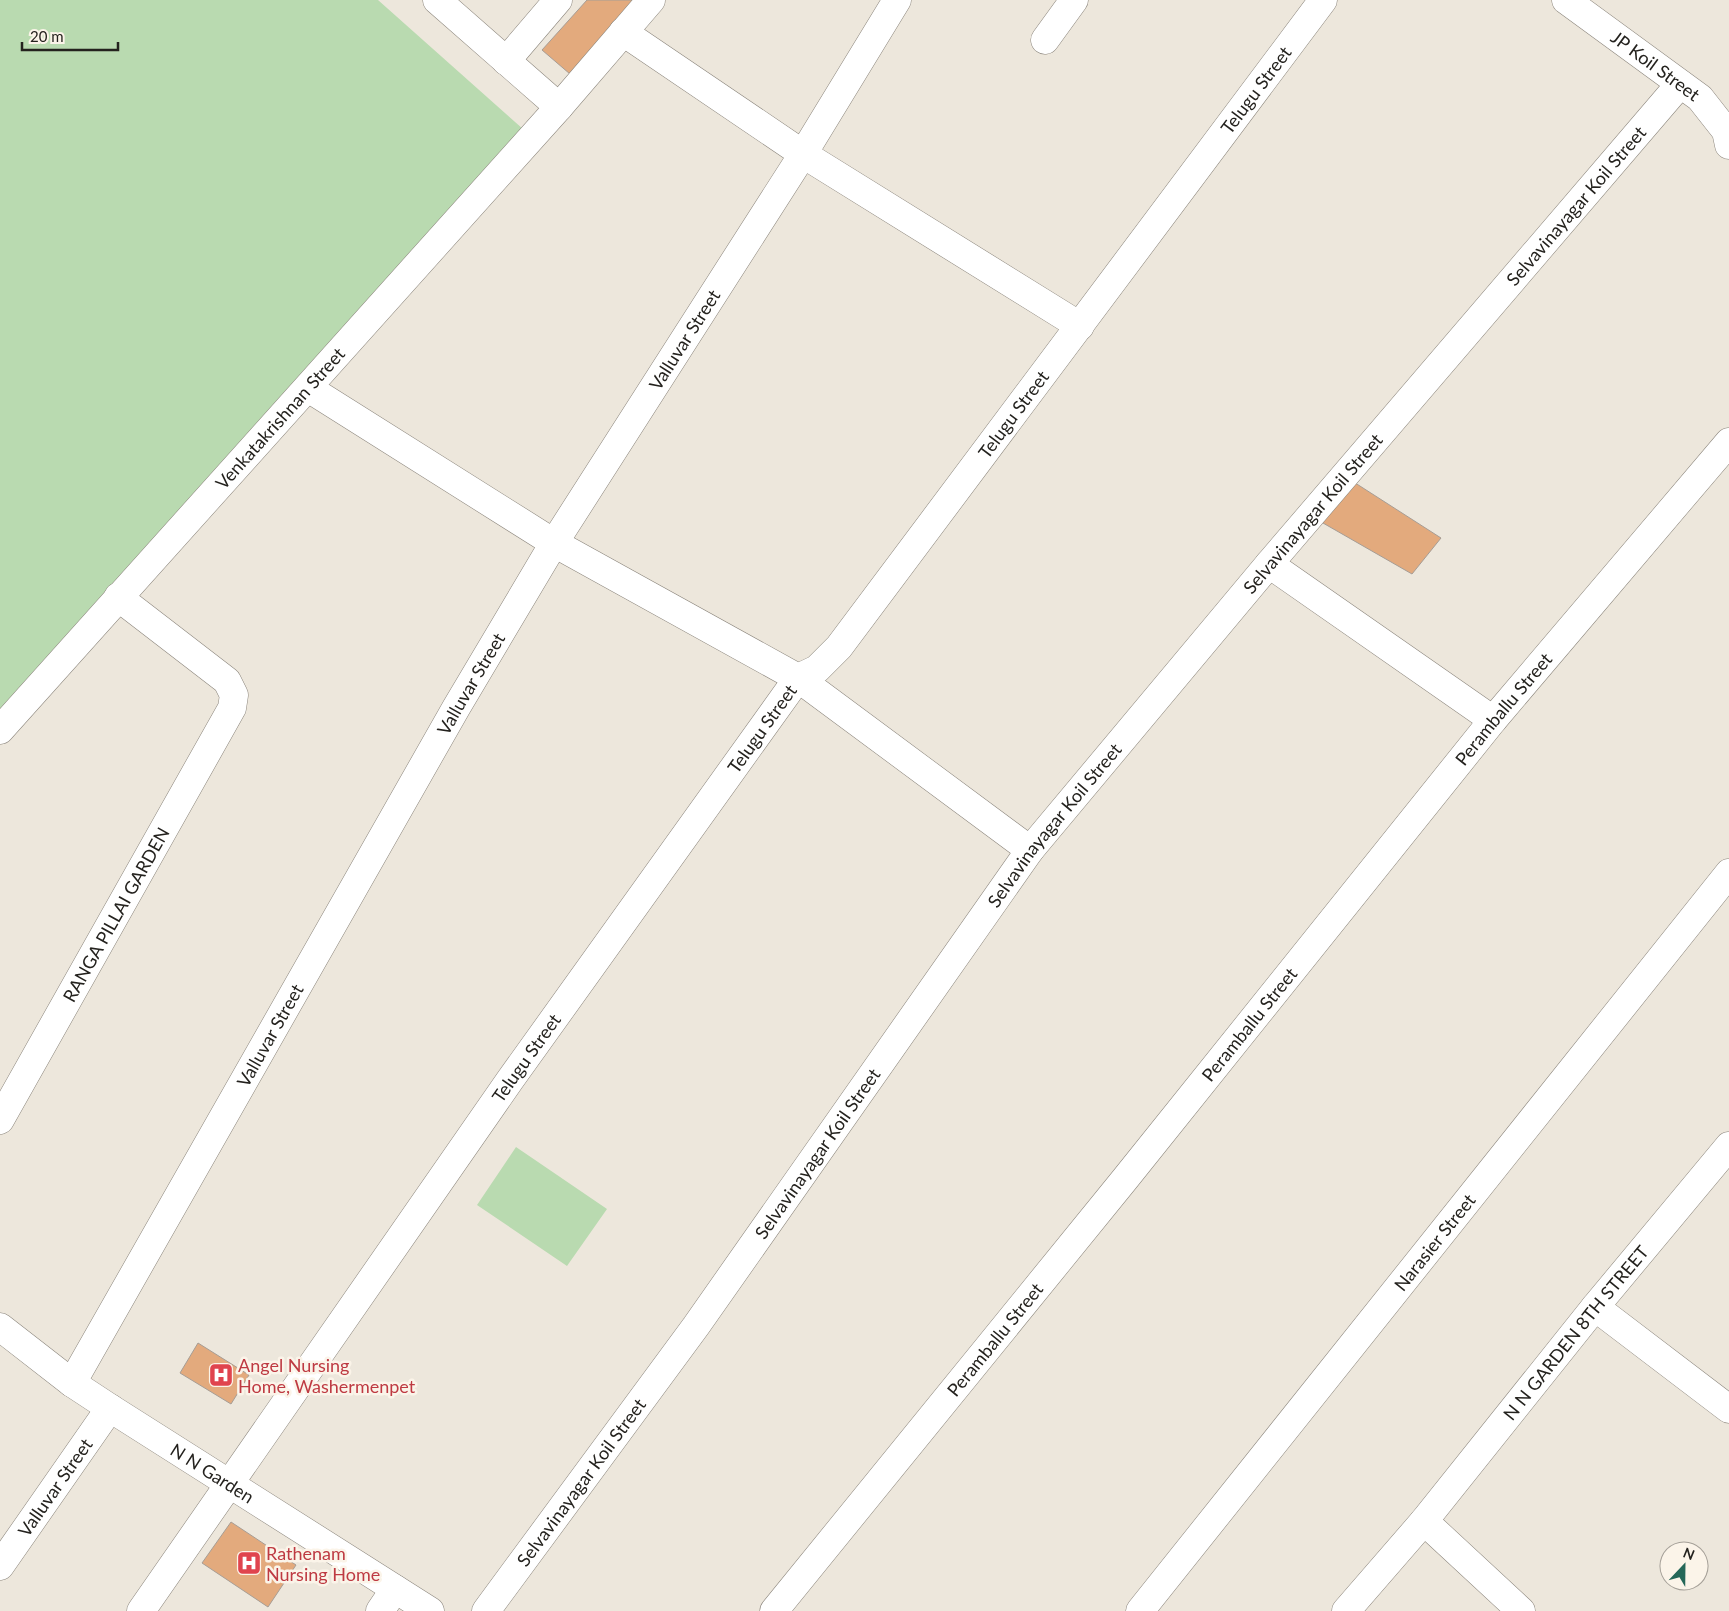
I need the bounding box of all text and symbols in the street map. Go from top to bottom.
scale bar [22,20,119,52]
street label: JP Koil Street [1607,26,1705,106]
text: 20 m [30,27,64,45]
street label: Telugu Street [1216,41,1296,138]
street label: Selvavinayagar Koil Street [1501,121,1651,290]
street label: Valluvar Street [644,285,725,394]
street label: Venkatakrishnan Street [211,342,349,494]
street label: Telugu Street [973,366,1053,462]
street label: Selvavinayagar Koil Street [1238,429,1387,598]
street label: Valluvar Street [432,628,510,739]
street label: Peramballu Street [1450,648,1557,770]
street label: Telugu Street [723,680,801,777]
street label: Selvavinayagar Koil Street [983,738,1126,911]
street label: RANGA PILLAI GARDEN [58,823,174,1006]
street label: Peramballu Street [1197,962,1302,1086]
street label: Valluvar Street [232,980,308,1091]
street label: Telugu Street [487,1009,565,1106]
street label: Selvavinayagar Koil Street [750,1063,885,1243]
street label: Narasier Street [1389,1189,1480,1295]
street label: N N GARDEN 8TH STREET [1498,1240,1653,1424]
street label: Peramballu Street [942,1278,1048,1401]
place label: Angel Nursing Home, Washermenpet [238,1354,416,1397]
hospital icon: Angel Nursing Home, Washermenpet [208,1362,234,1388]
street label: Selvavinayagar Koil Street [512,1393,650,1570]
street label: Valluvar Street [13,1433,97,1541]
street label: N N Garden [167,1438,258,1508]
north arrow [1659,1541,1709,1591]
place label: Rathenam Nursing Home [266,1542,380,1585]
text: N [1681,1544,1697,1563]
hospital icon: Rathenam Nursing Home [236,1550,262,1576]

